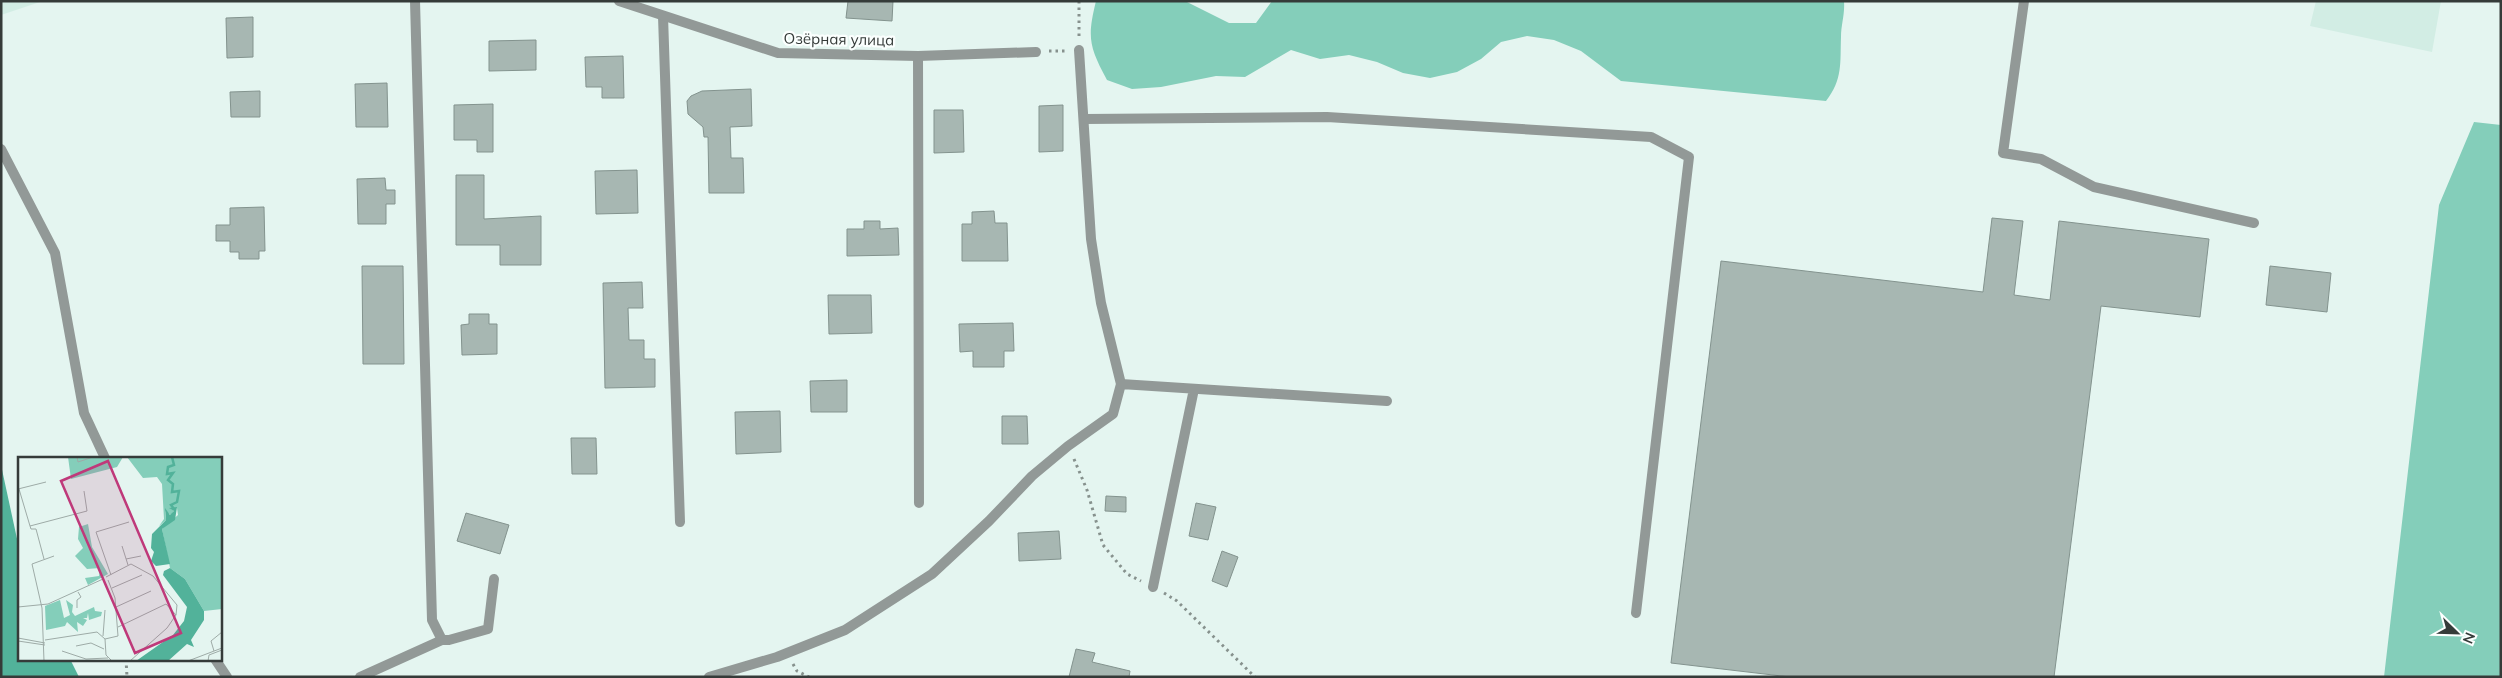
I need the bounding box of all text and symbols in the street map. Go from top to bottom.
street label: Озёрная улица [784,29,894,49]
inset map [18,457,221,660]
north arrow [2432,608,2482,658]
text: N [2459,630,2479,646]

